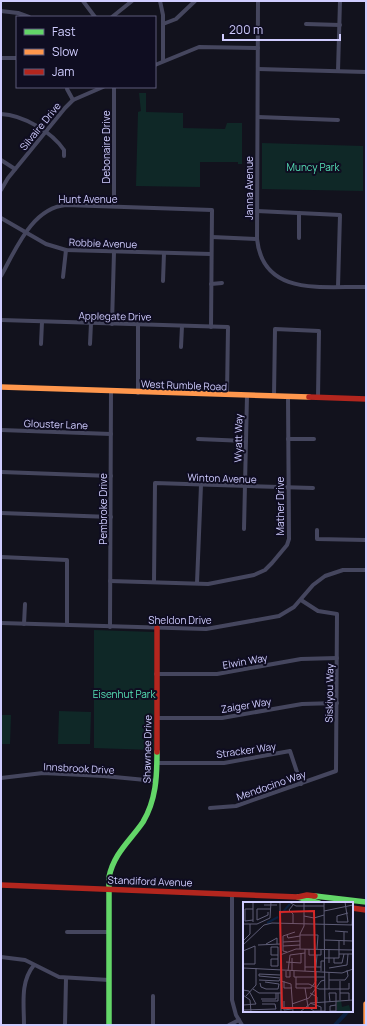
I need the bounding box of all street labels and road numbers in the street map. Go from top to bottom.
street label: Silvaire Drive [16,99,64,153]
street label: Debonaire Drive [99,110,113,183]
street label: Janna Avenue [242,156,256,220]
street label: Hunt Avenue [59,192,118,206]
street label: Robbie Avenue [69,235,138,251]
street label: Applegate Drive [78,308,152,324]
street label: West Rumble Road [141,376,227,394]
street label: Wyatt Way [231,413,245,463]
street label: Glouster Lane [24,416,88,432]
street label: Winton Avenue [187,470,257,486]
street label: Pembroke Drive [96,473,110,545]
street label: Mather Drive [273,476,287,535]
street label: Sheldon Drive [148,613,212,627]
street label: Elwin Way [221,650,269,672]
street label: Siskiyou Way [321,662,337,723]
street label: Zaiger Way [220,694,273,716]
street label: Shawnee Drive [139,715,155,783]
street label: Stracker Way [215,739,278,761]
street label: Innsbrook Drive [43,759,115,777]
street label: Mendocino Way [234,766,308,803]
street label: Standiford Avenue [107,873,193,889]

